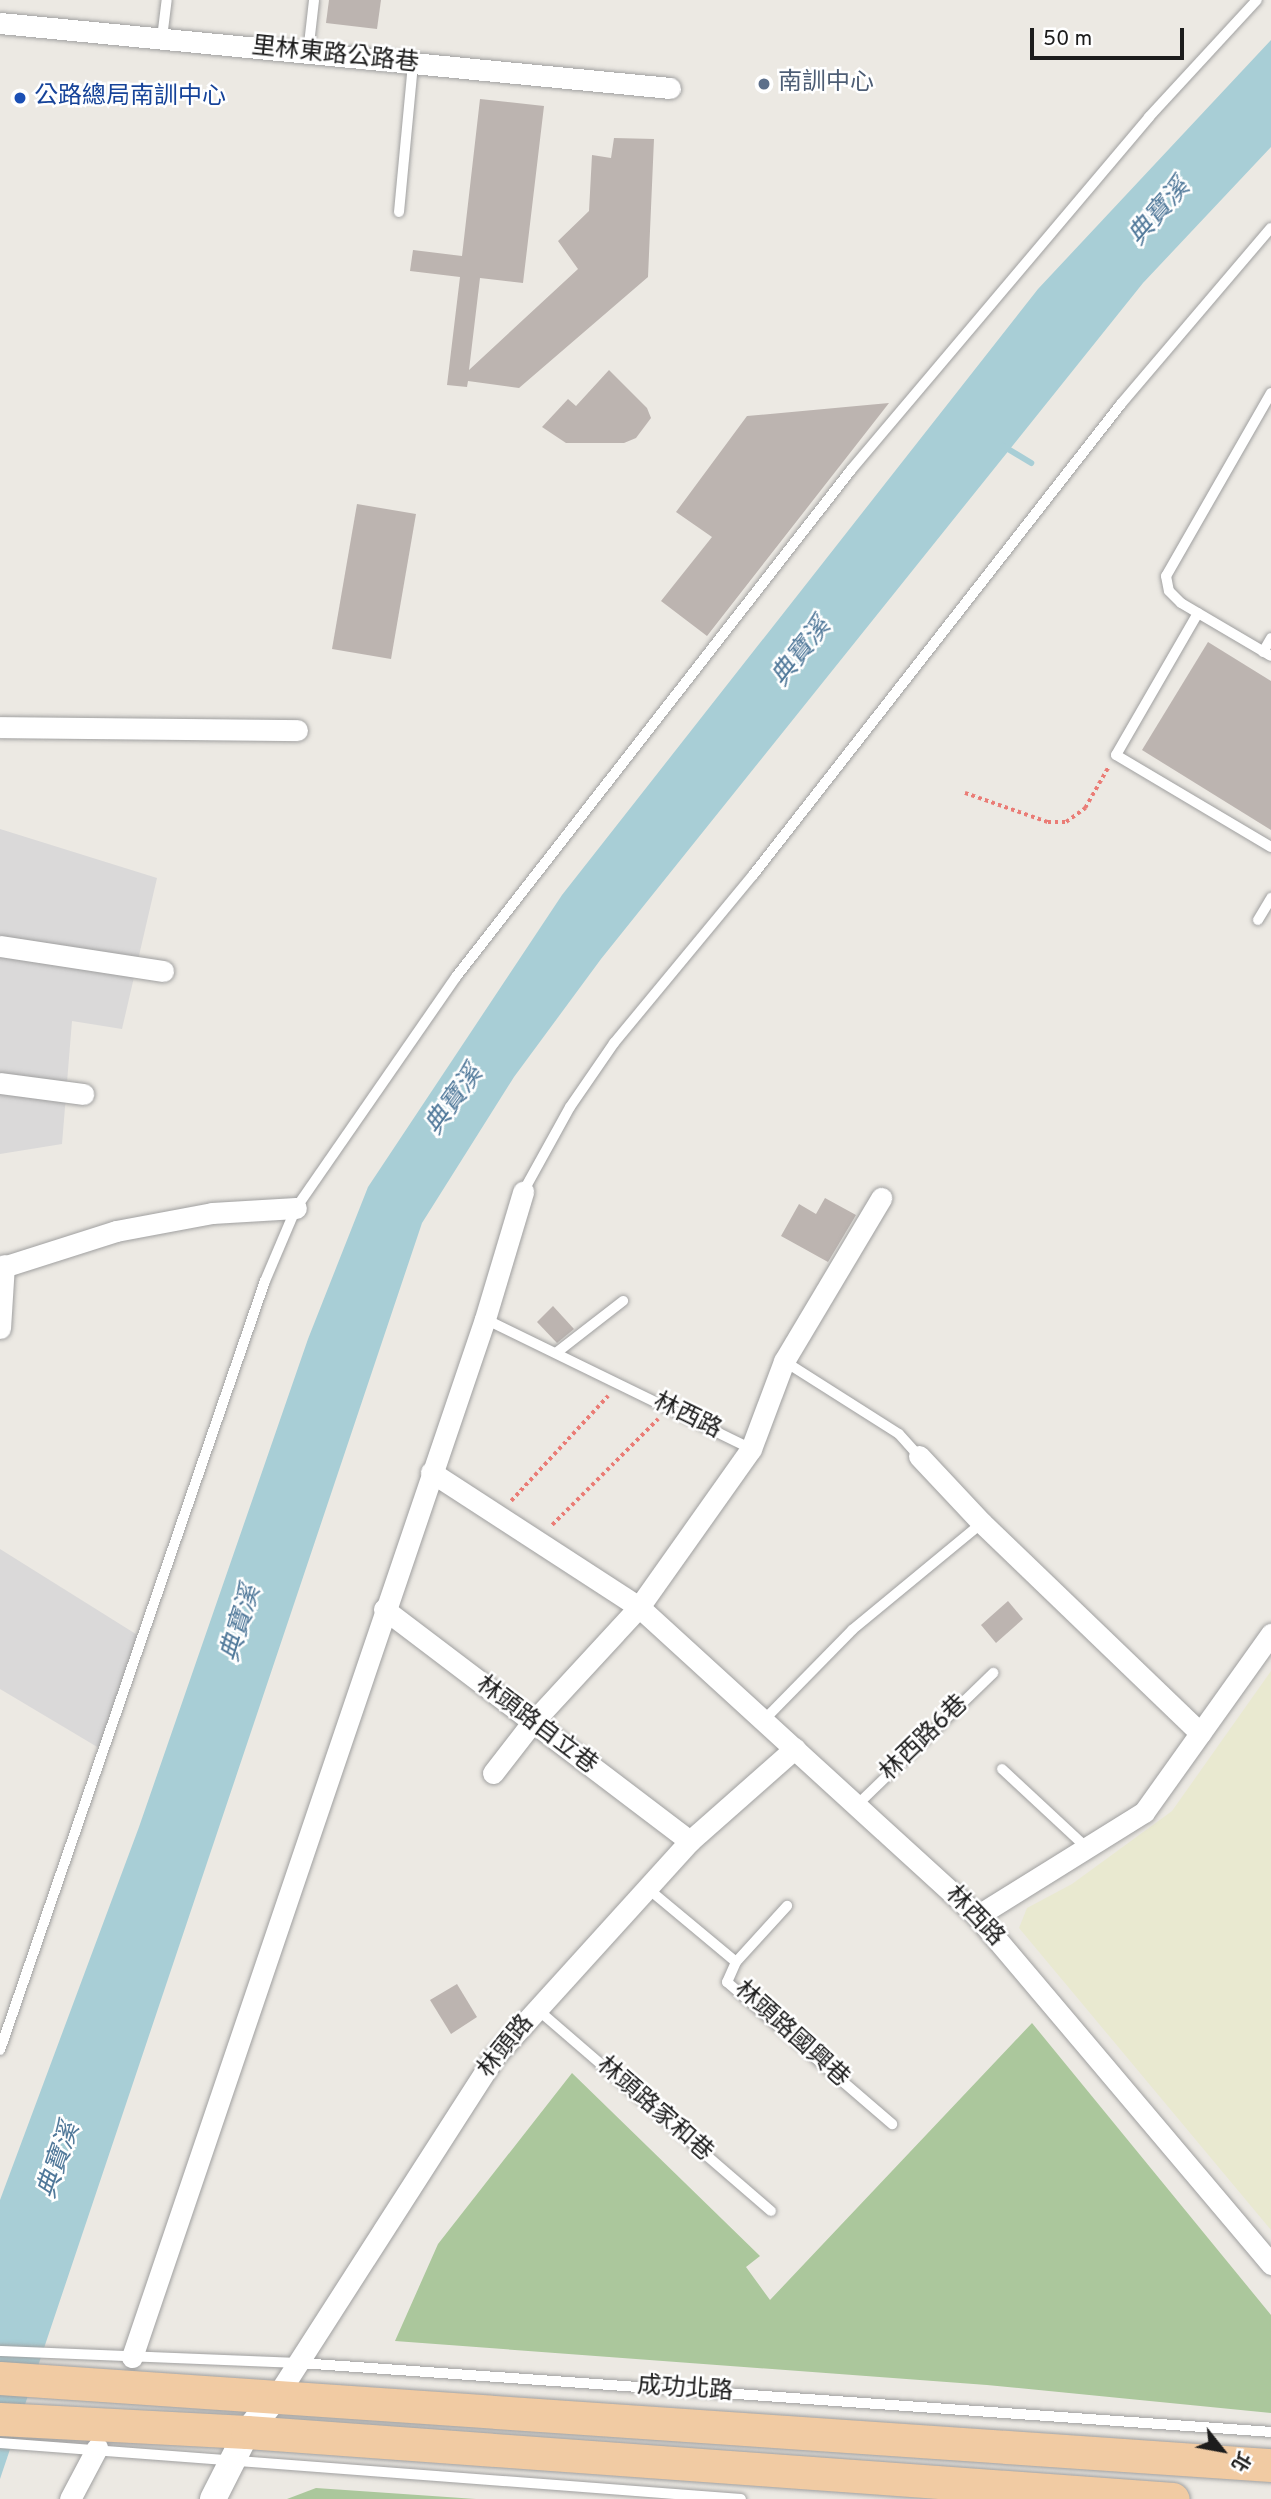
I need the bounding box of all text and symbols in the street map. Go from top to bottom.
scale bar [1033,14,1187,58]
text: 50 m [1043,26,1092,53]
street label: 里林東路公路巷 [250,33,420,79]
place label: 南訓中心 [778,70,874,98]
marker: 南訓中心 [756,76,772,92]
place label: 公路總局南訓中心 [34,84,226,112]
marker: 公路總局南訓中心 [12,90,28,106]
water label: 典寶溪 [1123,173,1197,253]
water label: 典寶溪 [766,613,838,693]
water label: 典寶溪 [419,1060,491,1142]
street label: 林西路 [648,1388,726,1446]
water label: 典寶溪 [216,1582,268,1666]
street label: 林頭路自立巷 [470,1671,602,1781]
street label: 林西路6巷 [875,1690,975,1788]
street label: 林西路 [939,1881,1009,1953]
street label: 林頭路國興巷 [728,1976,854,2094]
street label: 林頭路 [473,2010,541,2084]
street label: 林頭路家和巷 [590,2052,718,2168]
water label: 典寶溪 [33,2119,87,2203]
street label: 成功北路 [636,2372,734,2408]
north arrow [1187,2415,1257,2485]
text: 北 [1225,2446,1255,2475]

